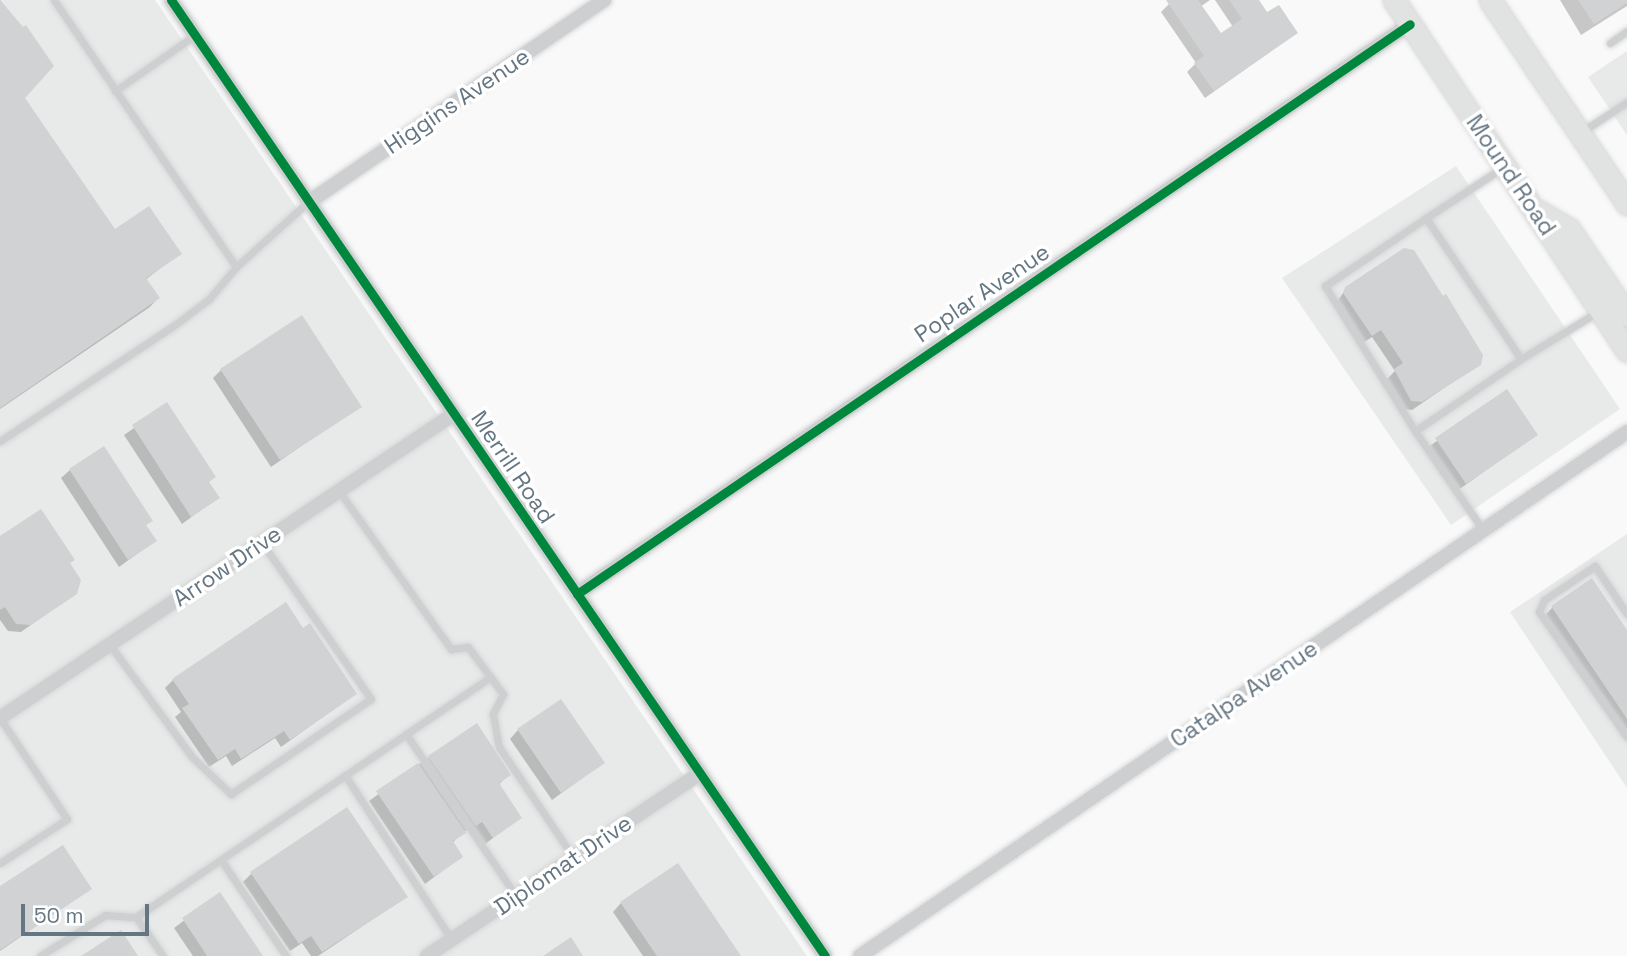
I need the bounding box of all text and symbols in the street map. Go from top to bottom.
street label: Higgins Avenue [379,42,535,160]
street label: Mound Road [1461,109,1561,241]
street label: Poplar Avenue [909,238,1055,348]
street label: Merrill Road [465,405,561,529]
street label: Arrow Drive [168,520,286,612]
street label: Catalpa Avenue [1165,635,1323,753]
street label: Diplomat Drive [489,809,637,921]
scale bar [24,890,152,934]
text: 50 m [34,902,84,929]

